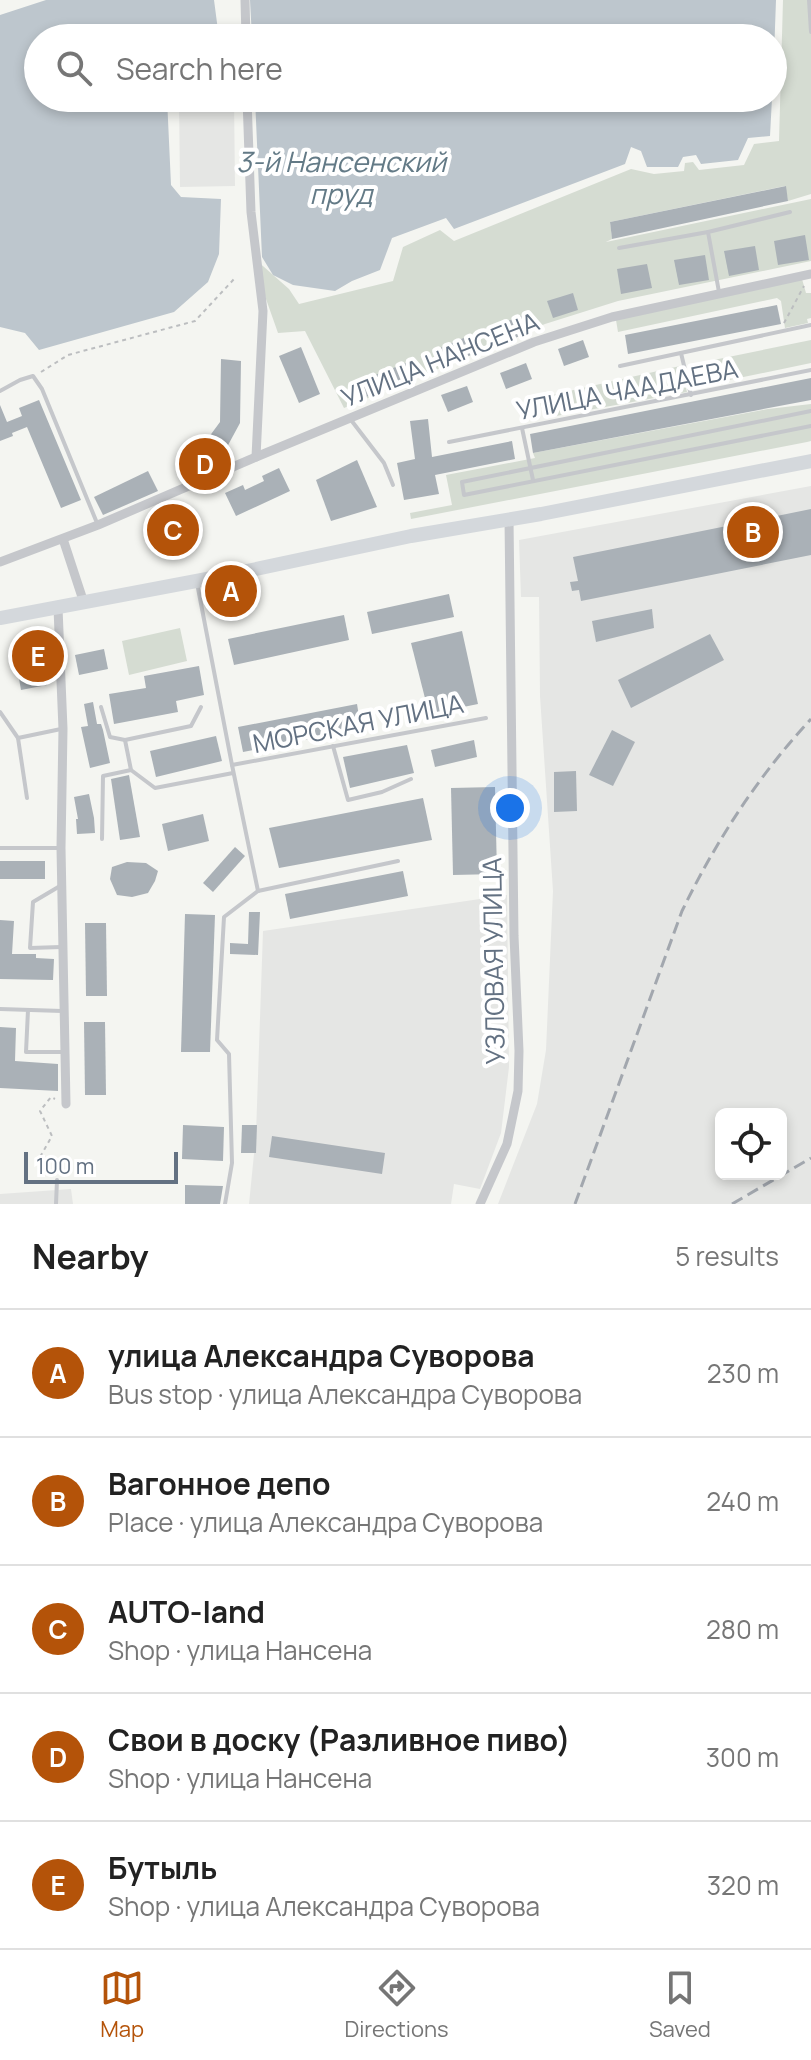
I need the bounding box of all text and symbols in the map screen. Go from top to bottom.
search box [24,24,787,112]
icon: search [52,46,96,90]
text: Search here [116,48,283,89]
water label: 3-й Нансенский пруд [236,142,448,212]
street label: УЛИЦА НАНСЕНА [336,303,544,415]
street label: УЛИЦА ЧААДАЕВА [513,350,741,428]
pin: D [179,434,231,494]
pin: C [147,500,199,560]
pin: B [727,502,779,562]
pin: A [205,561,257,621]
pin: E [12,626,64,686]
street label: МОРСКАЯ УЛИЦА [250,685,466,761]
your location [490,788,530,828]
street label: УЗЛОВАЯ УЛИЦА [473,857,513,1065]
map controls [715,1108,787,1180]
button: locate [715,1108,787,1180]
scale bar [24,1148,178,1184]
text: 100 m [36,1151,94,1181]
text: Nearby [32,1233,148,1279]
text: 5 results [675,1238,779,1274]
text: улица Александра Суворова [108,1335,535,1376]
text: A [49,1355,67,1391]
text: 230 m [707,1355,779,1391]
text: Bus stop · улица Александра Суворова [108,1376,582,1412]
text: Вагонное депо [108,1463,331,1504]
text: B [50,1483,66,1519]
text: 240 m [706,1483,779,1519]
text: Place · улица Александра Суворова [108,1504,543,1540]
text: AUTO-land [108,1591,265,1632]
text: C [48,1611,68,1647]
text: 280 m [706,1611,779,1647]
text: Shop · улица Нансена [108,1632,372,1668]
text: Свои в доску (Разливное пиво) [108,1719,570,1760]
text: D [49,1739,67,1775]
text: 300 m [706,1739,779,1775]
text: Shop · улица Нансена [108,1760,372,1796]
text: Бутыль [108,1847,217,1888]
text: E [50,1867,66,1903]
text: 320 m [707,1867,779,1903]
text: Shop · улица Александра Суворова [108,1888,540,1924]
tab: Map [100,1966,144,2044]
tab: Directions [344,1966,449,2044]
tab: Saved [649,1966,711,2044]

